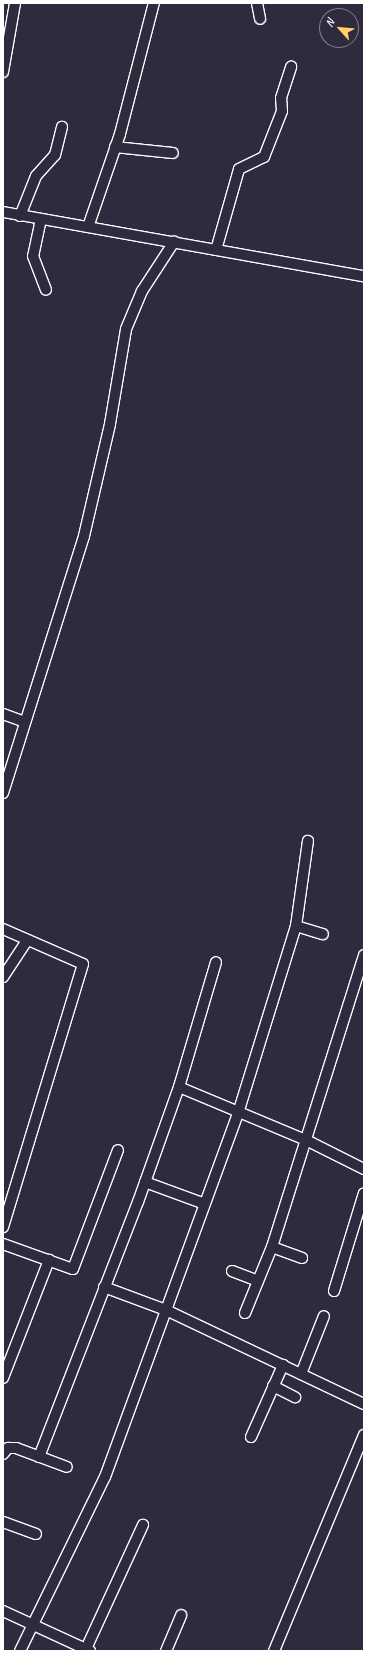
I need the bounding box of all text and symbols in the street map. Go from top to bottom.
north arrow [319,8,359,48]
text: N [321,17,337,29]

